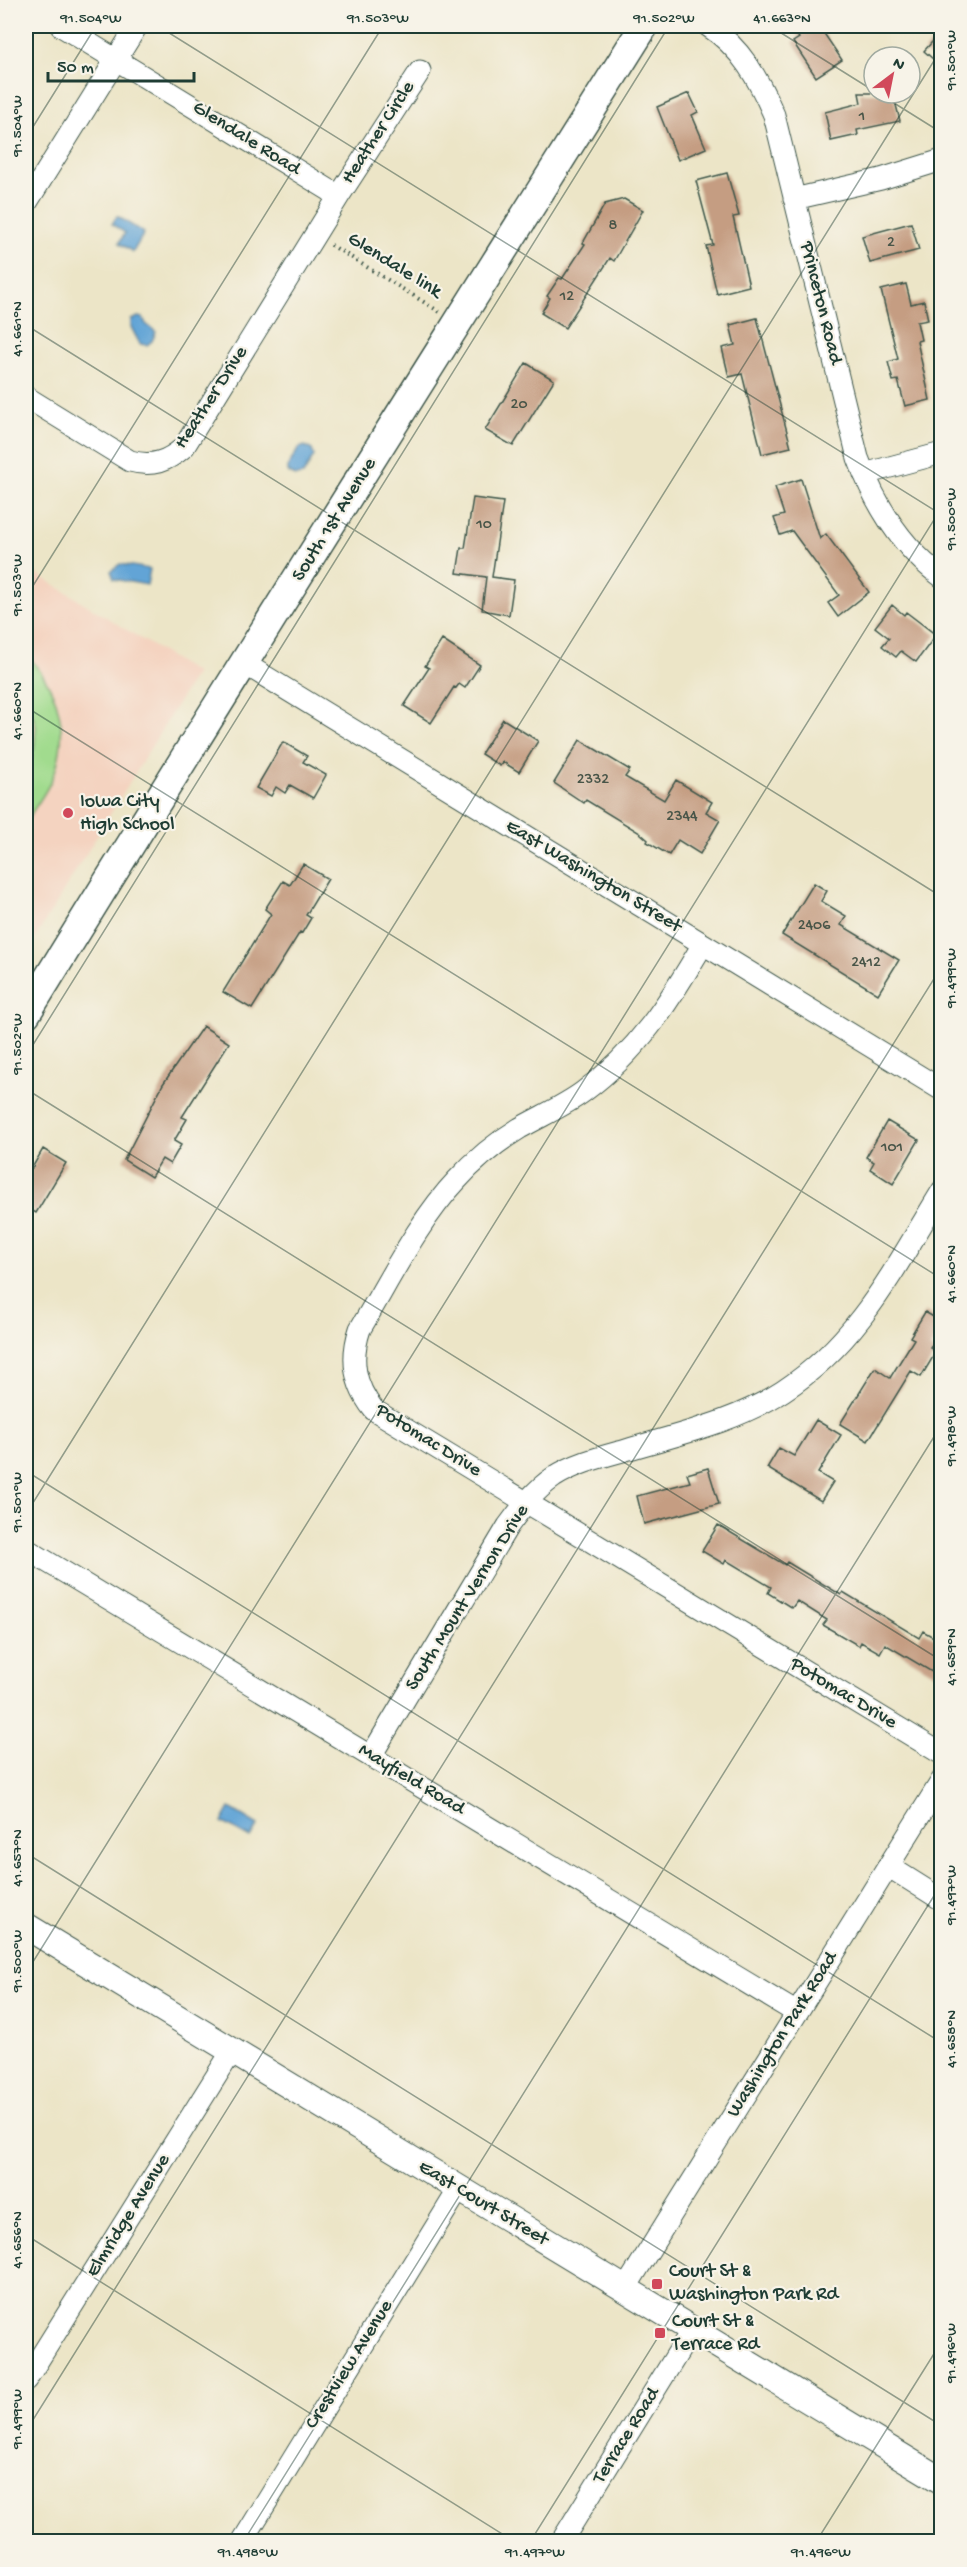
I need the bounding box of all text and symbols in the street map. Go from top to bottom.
text: 91.504°W [59,10,122,28]
text: 91.503°W [346,10,409,28]
text: 91.502°W [632,10,695,28]
text: 41.663°N [753,10,811,28]
text: 91.501°W [943,30,961,91]
scale bar [48,45,194,83]
north arrow [862,45,922,105]
text: N [889,54,908,76]
text: 50 m [57,58,94,79]
street label: Heather Circle [337,77,421,189]
text: 91.504°W [9,95,27,158]
street label: Glendale Road [188,97,306,183]
house number: 1 [858,108,865,127]
house number: 8 [609,217,618,236]
street label: Glendale link [343,228,447,305]
house number: 2 [887,234,895,253]
street label: Princeton Road [793,238,847,369]
house number: 12 [559,288,574,307]
text: 41.661°N [9,301,27,357]
street label: Heather Drive [170,342,254,454]
house number: 20 [511,396,527,415]
street label: South 1st Avenue [288,453,383,586]
text: 91.500°W [943,487,961,551]
house number: 10 [475,516,492,535]
text: 91.503°W [9,554,27,617]
text: 41.660°N [9,682,27,740]
house number: 2332 [577,771,609,790]
place label: Iowa City High School [80,791,175,837]
marker: Iowa City High School [61,806,75,820]
house number: 2344 [666,808,698,827]
street label: East Washington Street [501,815,687,940]
house number: 2406 [798,917,831,936]
text: 91.499°W [943,948,961,1009]
house number: 2412 [851,954,881,973]
text: 91.502°W [9,1013,27,1076]
house number: 101 [880,1139,903,1158]
text: 41.660°N [943,1245,961,1303]
street label: Potomac Drive [370,1399,486,1483]
text: 91.498°W [943,1405,961,1467]
text: 91.501°W [9,1472,27,1533]
street label: South Mount Vernon Drive [401,1500,535,1695]
text: 41.659°N [943,1628,961,1686]
street label: Potomac Drive [785,1653,901,1735]
street label: Mayfield Road [354,1739,470,1822]
text: 41.657°N [9,1829,27,1887]
text: 91.497°W [943,1865,961,1926]
text: 91.500°W [9,1929,27,1993]
street label: Washington Park Road [723,1946,845,2122]
text: 41.658°N [943,2010,961,2068]
street label: Elmridge Avenue [82,2150,176,2282]
street label: East Court Street [414,2156,554,2253]
text: 41.656°N [9,2211,27,2269]
place label: Court St & Washington Park Rd [669,2261,841,2307]
marker: Court St & Washington Park Rd [650,2277,664,2291]
street label: Crestview Avenue [301,2296,399,2434]
place label: Court St & Terrace Rd [671,2311,762,2357]
text: 91.496°W [943,2323,961,2384]
marker: Court St & Terrace Rd [653,2326,667,2340]
street label: Terrace Road [588,2382,667,2489]
text: 91.499°W [9,2389,27,2450]
text: 91.498°W [217,2544,279,2562]
text: 91.497°W [504,2544,565,2562]
text: 91.496°W [790,2544,851,2562]

